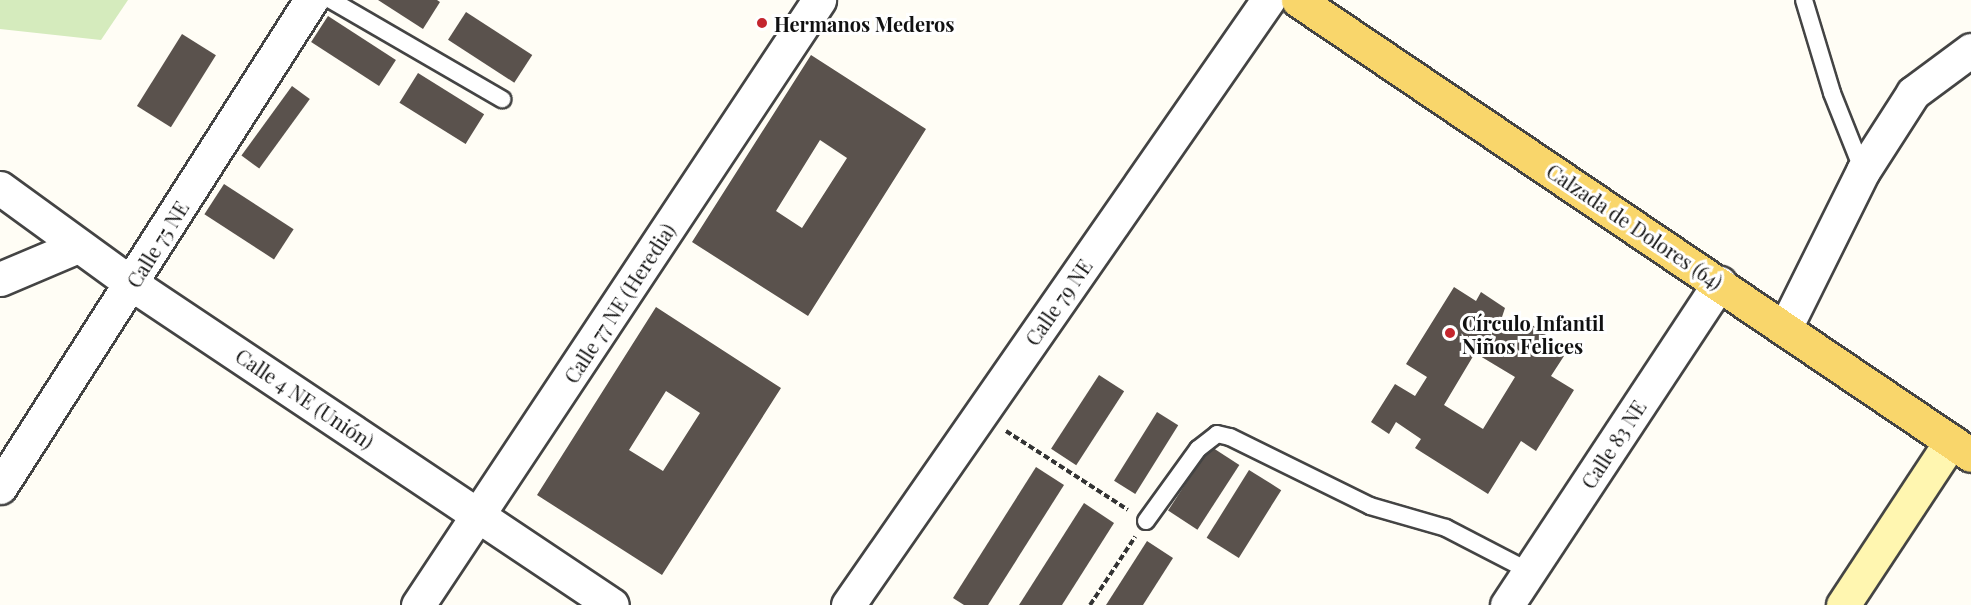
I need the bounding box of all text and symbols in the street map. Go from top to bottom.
place label: Hermanos Mederos [774,11,955,35]
marker: Hermanos Mederos [755,16,769,30]
street label: Calzada de Dolores (64) [1542,158,1728,294]
street label: Calle 75 NE [121,196,193,292]
street label: Calle 77 NE (Heredia) [558,219,680,387]
street label: Calle 79 NE [1020,254,1096,350]
place label: Círculo Infantil Niños Felices [1462,310,1605,357]
marker: Círculo Infantil Niños Felices [1443,326,1457,340]
street label: Calle 4 NE (Unión) [231,343,379,453]
street label: Calle 83 NE [1576,395,1650,493]

